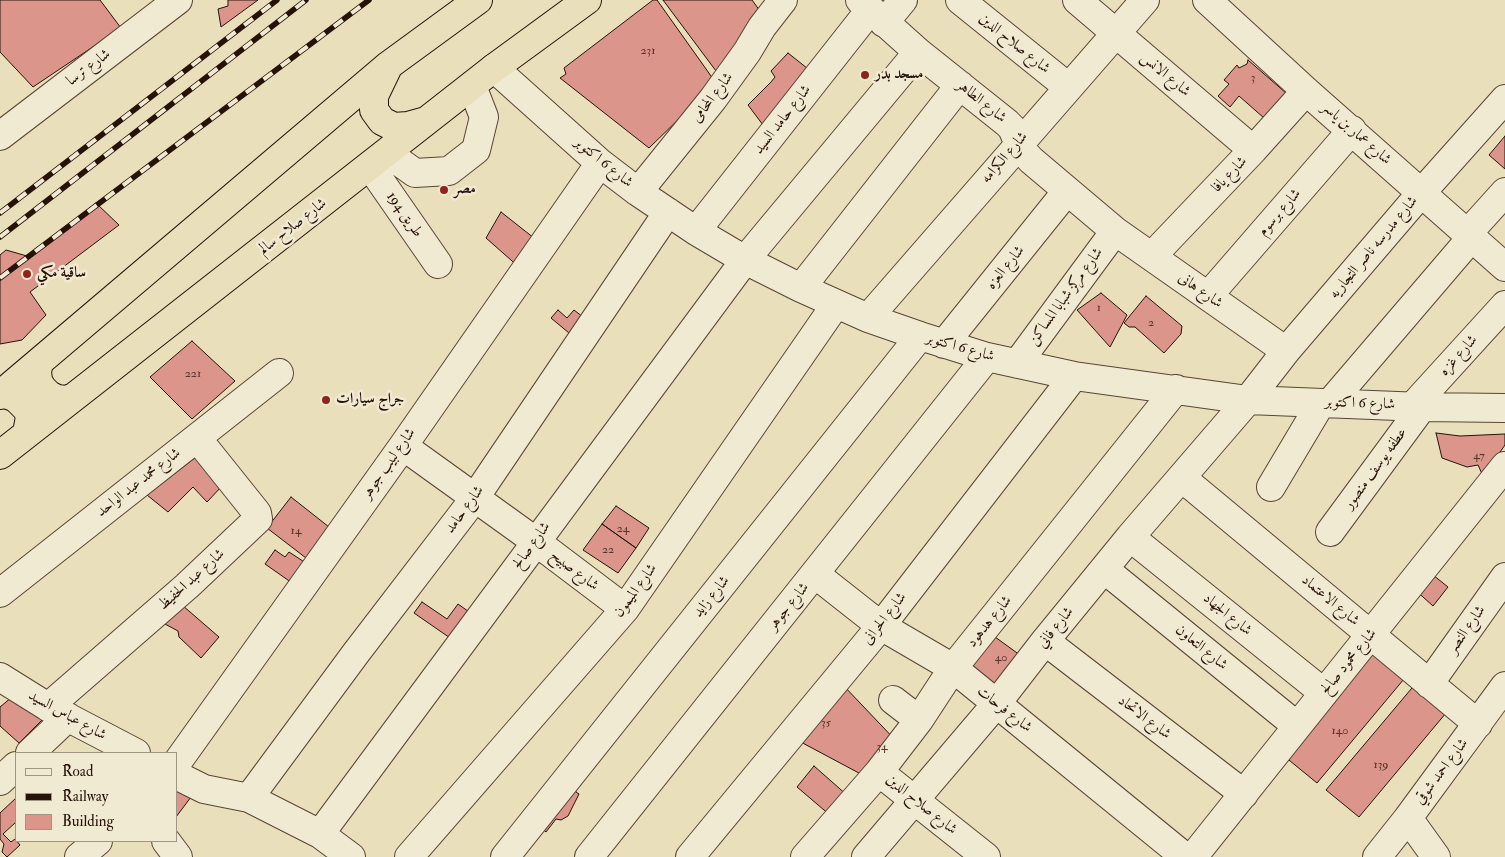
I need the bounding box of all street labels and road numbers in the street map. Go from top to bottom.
street label: شارع صلاح الدين [975,10,1053,78]
street label: شارع ترسا [64,46,114,90]
street label: شارع الانس [1136,49,1194,101]
street label: شارع المحامى [688,69,738,127]
street label: شارع الطاهر [953,77,1009,127]
street label: شارع حامد السيد [750,82,816,158]
street label: شارع عمار بن ياسر [1317,99,1395,169]
street label: شارع الكرامه [978,128,1032,188]
street label: شارع 6 اكتوبر [570,134,636,192]
street label: شارع يافا [1208,153,1252,197]
street label: شارع برسوم [1255,186,1305,240]
street label: طريق 194 [382,189,426,241]
street label: شارع مدرسه ناصر التجاريه [1326,193,1422,303]
street label: شارع صلاح سالم [255,195,331,259]
street label: شارع العزه [983,242,1029,294]
street label: شارع مركز شبابا المساكن [1025,245,1107,349]
street label: شارع هانى [1174,269,1226,313]
street label: شارع 6 اكتوبر [924,330,996,366]
street label: شارع غزه [1436,332,1482,380]
street label: شارع 6 اكتوبر [1325,394,1395,414]
street label: شارع لبيب جوهر [358,425,420,503]
street label: عطفه يوسف منصور [1340,425,1412,513]
street label: شارع محمد عبد الواحد [93,445,185,521]
street label: شارع حامد [442,483,488,537]
street label: شارع صالح [509,519,555,573]
street label: شارع عبد الحفيظ [155,545,229,615]
street label: شارع صبيح [546,547,602,595]
street label: شارع الميمون [610,561,662,621]
street label: شارع الاعتماد [1297,572,1363,630]
street label: شارع زايد [690,573,734,621]
street label: شارع جوهر [764,580,814,634]
street label: شارع الحرانى [859,589,911,649]
street label: شارع الجهاد [1199,590,1255,640]
street label: شارع هدهود [964,592,1016,652]
street label: شارع النصر [1444,602,1490,658]
street label: شارع فاني [1034,604,1078,652]
street label: شارع التعاون [1171,621,1231,675]
street label: شارع محمود صالح [1317,625,1381,699]
street label: شارع فرحات [973,683,1035,737]
street label: شارع عباس السيد [25,687,109,745]
street label: شارع الاتحاد [1114,692,1174,744]
street label: شارع احمد شوقي [1411,735,1473,809]
street label: شارع صلاح الدين [882,771,960,839]

